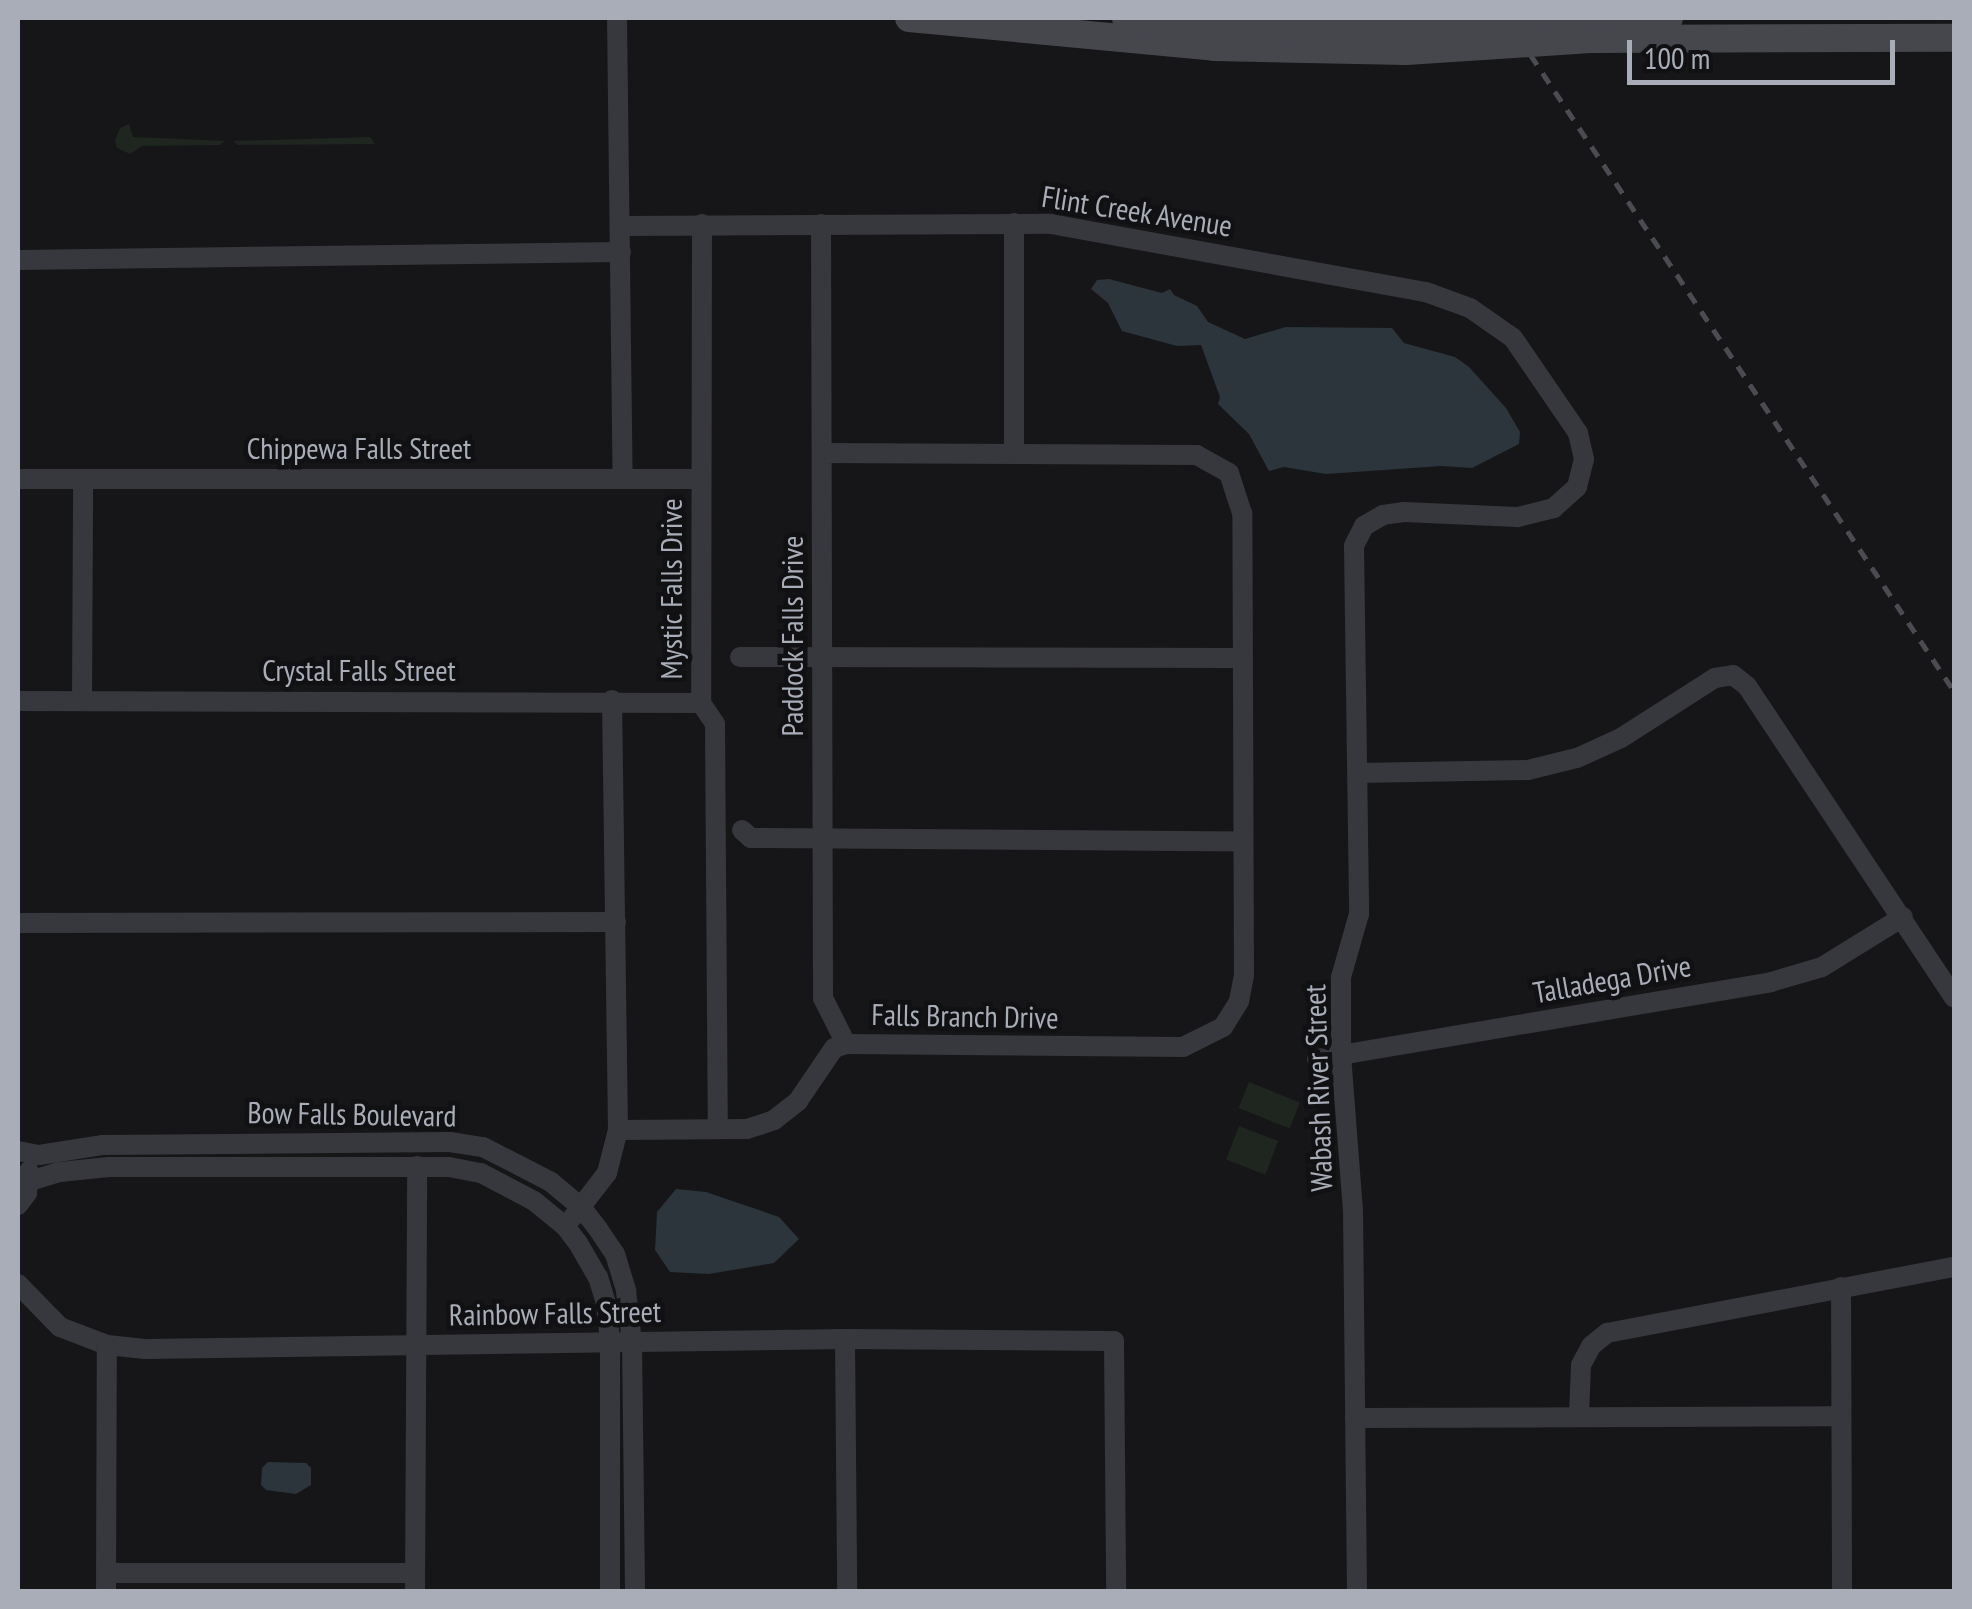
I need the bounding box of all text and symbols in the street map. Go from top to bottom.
scale bar [1632,20,1900,82]
text: 100 m [1644,38,1710,77]
street label: Flint Creek Avenue [1039,178,1235,244]
street label: Chippewa Falls Street [247,430,471,466]
street label: Mystic Falls Drive [653,498,689,680]
street label: Paddock Falls Drive [774,535,810,737]
street label: Crystal Falls Street [262,652,456,688]
street label: Talladega Drive [1530,947,1694,1011]
street label: Wabash River Street [1296,984,1340,1192]
street label: Falls Branch Drive [871,996,1059,1036]
street label: Bow Falls Boulevard [247,1094,457,1134]
street label: Rainbow Falls Street [448,1293,662,1333]

